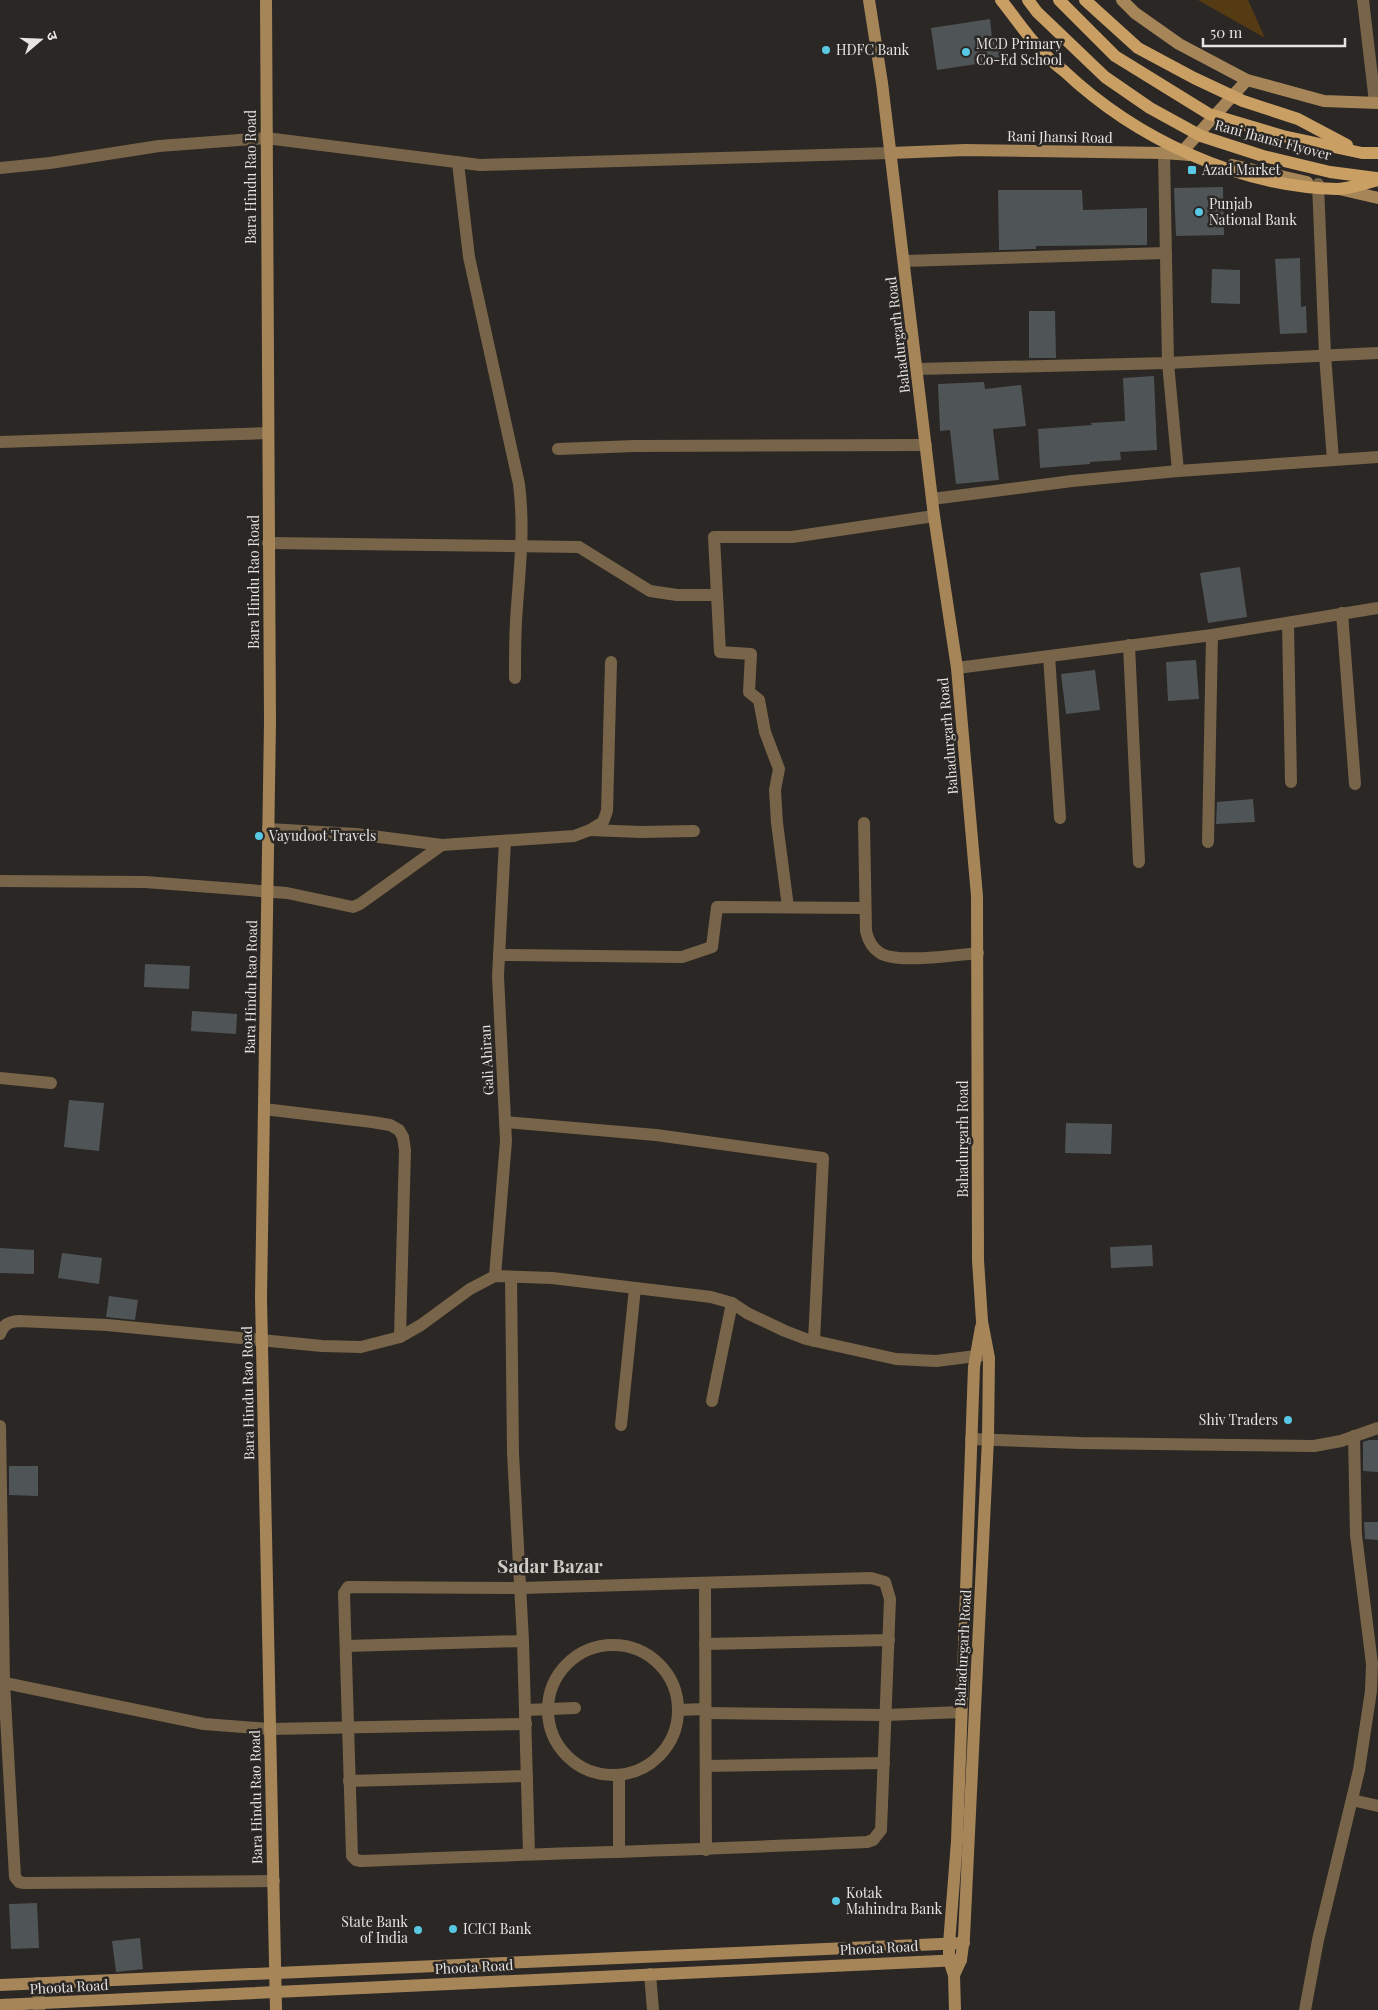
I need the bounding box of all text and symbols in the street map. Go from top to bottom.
north arrow [15,15,65,65]
scale bar [1203,15,1346,47]
text: 50 m [1210,22,1243,42]
text: उ [42,29,63,43]
place label: MCD Primary Co-Ed School [976,34,1063,69]
place label: HDFC Bank [836,40,910,59]
marker: HDFC Bank [820,44,832,56]
marker: MCD Primary Co-Ed School [960,46,972,58]
street label: Bara Hindu Rao Road [241,110,260,244]
street label: Rani Jhansi Flyover [1213,115,1334,164]
street label: Rani Jhansi Road [1007,126,1113,147]
place label: Azad Market [1201,160,1282,179]
marker: Azad Market [1186,164,1198,176]
place label: Punjab National Bank [1209,194,1297,229]
marker: Punjab National Bank [1193,206,1205,218]
street label: Bahadurgarh Road [881,276,914,394]
street label: Bara Hindu Rao Road [244,515,263,649]
street label: Bahadurgarh Road [933,677,962,795]
place label: Vayudoot Travels [268,826,376,845]
marker: Vayudoot Travels [253,830,265,842]
street label: Bara Hindu Rao Road [240,920,261,1054]
street label: Gali Ahiran [475,1024,498,1096]
street label: Bahadurgarh Road [953,1080,972,1198]
street label: Bara Hindu Rao Road [237,1326,258,1460]
place label: Shiv Traders [1199,1410,1278,1429]
marker: Shiv Traders [1282,1414,1294,1426]
district label: Sadar Bazar [497,1552,603,1578]
street label: Bahadurgarh Road [950,1589,975,1707]
street label: Bara Hindu Rao Road [245,1730,266,1864]
place label: Kotak Mahindra Bank [846,1883,942,1918]
marker: Kotak Mahindra Bank [830,1895,842,1907]
place label: State Bank of India [341,1912,408,1947]
place label: ICICI Bank [463,1919,532,1938]
marker: ICICI Bank [447,1923,459,1935]
marker: State Bank of India [412,1924,424,1936]
street label: Phoota Road [839,1936,919,1959]
street label: Phoota Road [434,1955,514,1978]
street label: Phoota Road [29,1975,109,1998]

